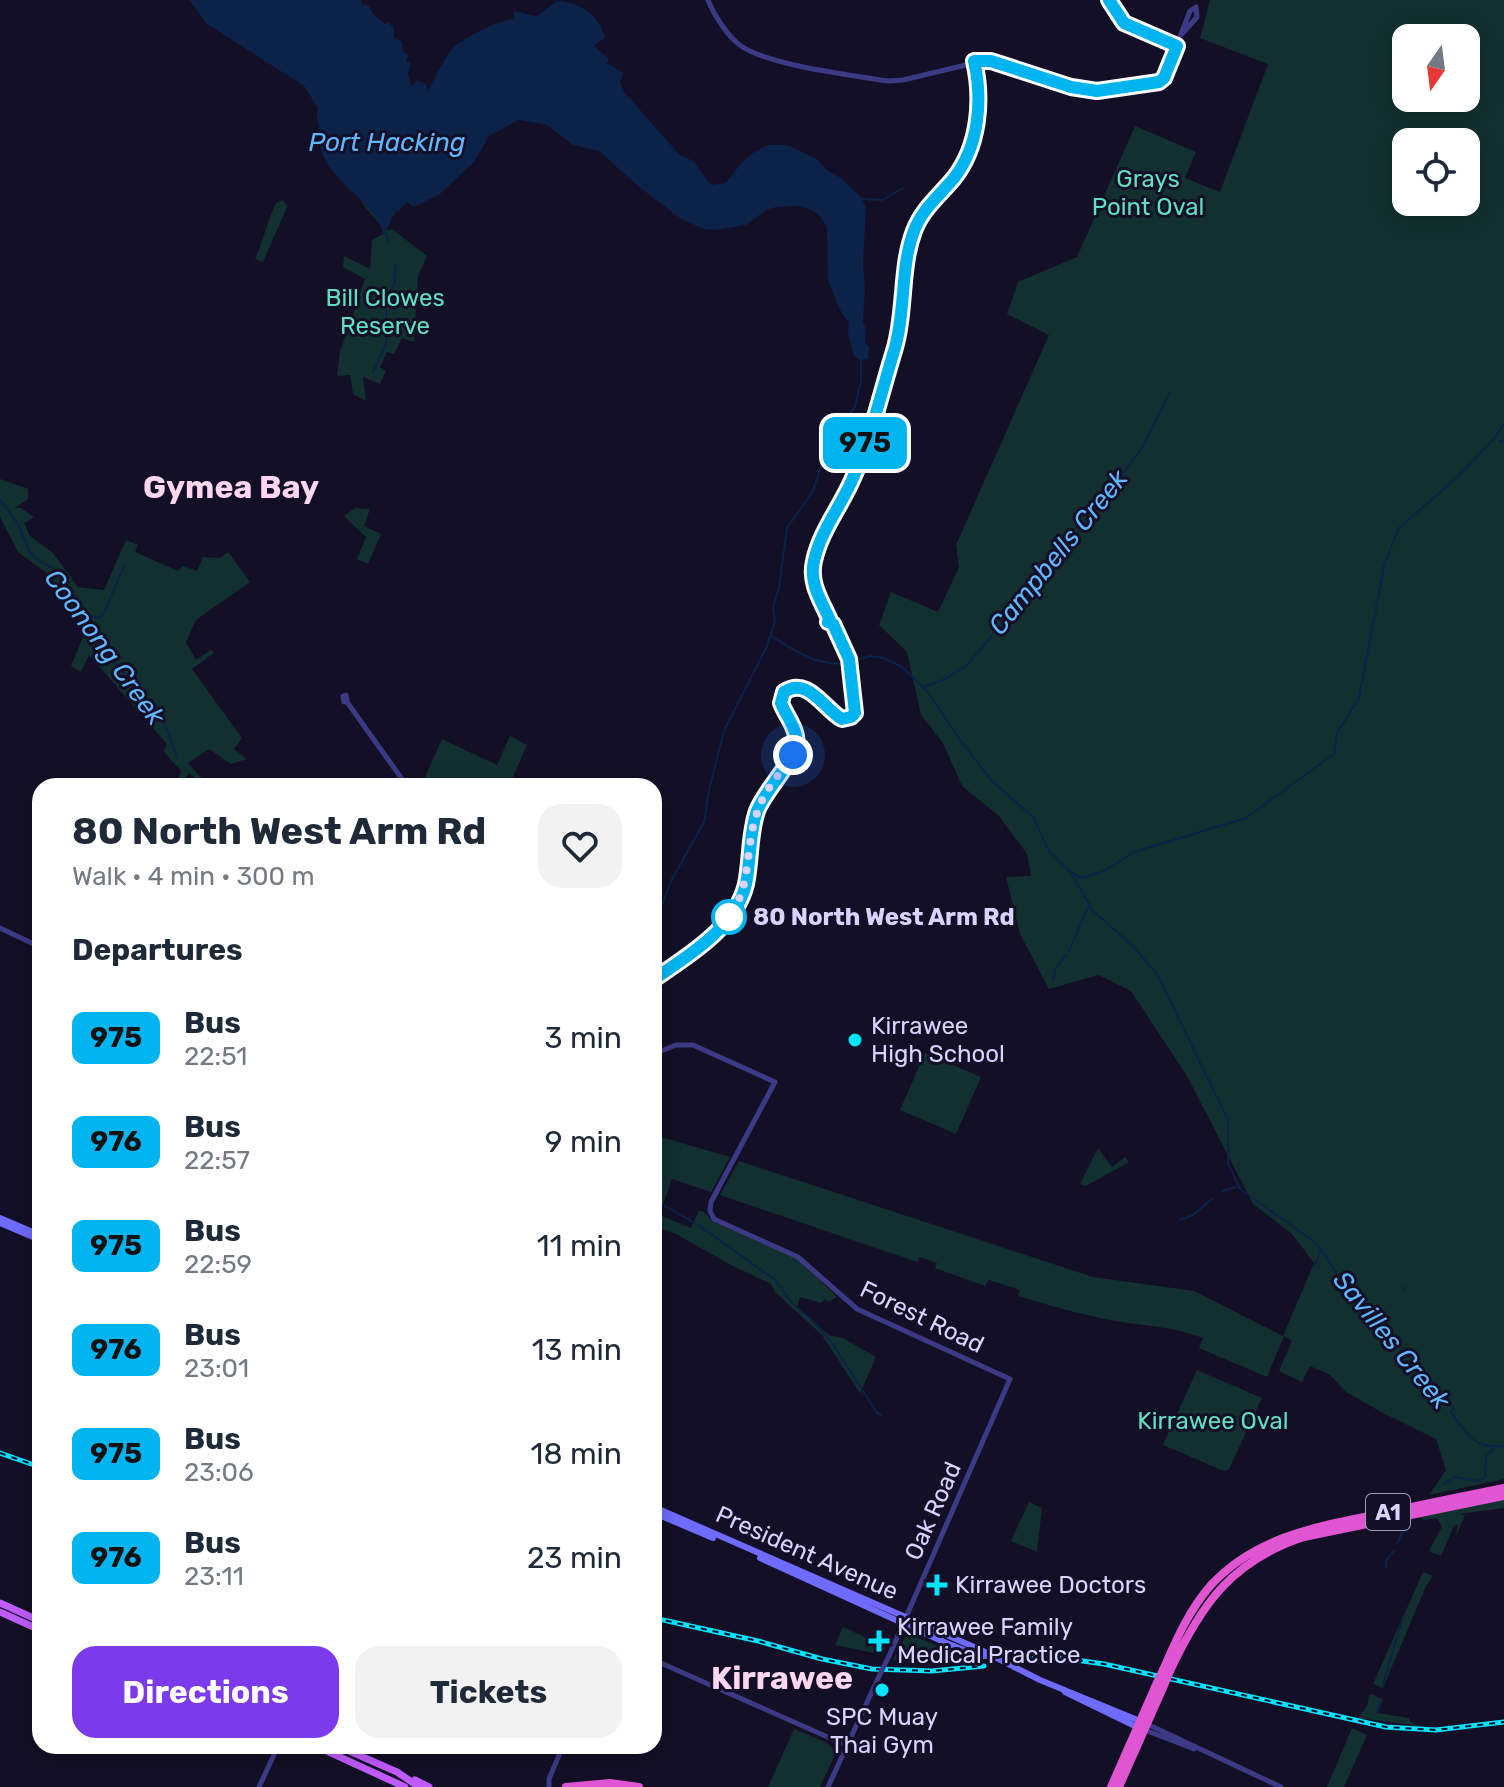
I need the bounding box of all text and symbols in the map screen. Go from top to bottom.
north arrow [1392,24,1480,112]
map controls [1392,24,1480,216]
water label: Port Hacking [308,127,466,158]
button: locate [1392,128,1480,216]
park label: Grays Point Oval [1092,165,1204,221]
park label: Bill Clowes Reserve [325,284,445,340]
line badge: 975 [819,417,911,469]
text: 975 [839,426,891,459]
water label: Campbells Creek [982,463,1135,641]
district label: Gymea Bay [143,468,319,506]
water label: Coonong Creek [38,563,172,732]
your location [773,735,813,775]
button: heart [538,804,622,888]
text: 80 North West Arm Rd [72,808,486,854]
text: Walk · 4 min · 300 m [72,861,315,892]
marker: 80 North West Arm Rd [712,900,746,934]
place label: 80 North West Arm Rd [753,903,1015,931]
text: Departures [72,932,243,968]
text: Bus [184,1005,241,1041]
place label: Kirrawee High School [871,1012,1005,1068]
text: 3 min [545,1020,622,1056]
text: 975 [90,1021,142,1054]
marker: Kirrawee High School [846,1031,864,1049]
text: 22:51 [184,1041,247,1072]
text: Bus [184,1109,241,1145]
text: 9 min [545,1124,622,1160]
text: 976 [90,1125,142,1158]
text: 22:57 [184,1145,250,1176]
text: Bus [184,1213,241,1249]
text: 11 min [537,1228,622,1264]
text: 975 [90,1229,142,1262]
text: 22:59 [184,1249,252,1280]
water label: Savilles Creek [1327,1265,1457,1416]
street label: Forest Road [856,1275,988,1359]
text: Bus [184,1317,241,1353]
text: 13 min [532,1332,622,1368]
text: 976 [90,1333,142,1366]
text: 23:01 [184,1353,249,1384]
park label: Kirrawee Oval [1137,1407,1289,1435]
text: Bus [184,1421,241,1457]
text: 18 min [531,1436,622,1472]
text: 975 [90,1437,142,1470]
text: 23:06 [184,1457,254,1488]
street label: Oak Road [899,1458,967,1564]
road number: A1 [1366,1494,1410,1530]
street label: President Avenue [712,1500,902,1606]
text: Bus [184,1525,241,1561]
text: 23 min [527,1540,622,1576]
text: 976 [90,1541,142,1574]
text: 23:11 [184,1561,244,1592]
place label: Kirrawee Doctors [955,1571,1146,1599]
marker: Kirrawee Doctors [926,1574,948,1596]
place label: Kirrawee Family Medical Practice [897,1613,1081,1669]
marker: Kirrawee Family Medical Practice [868,1630,890,1652]
button: Directions [72,1646,339,1738]
button: Tickets [355,1646,622,1738]
district label: Kirrawee [711,1659,853,1697]
marker: SPC Muay Thai Gym [873,1681,891,1699]
place label: SPC Muay Thai Gym [826,1703,938,1759]

